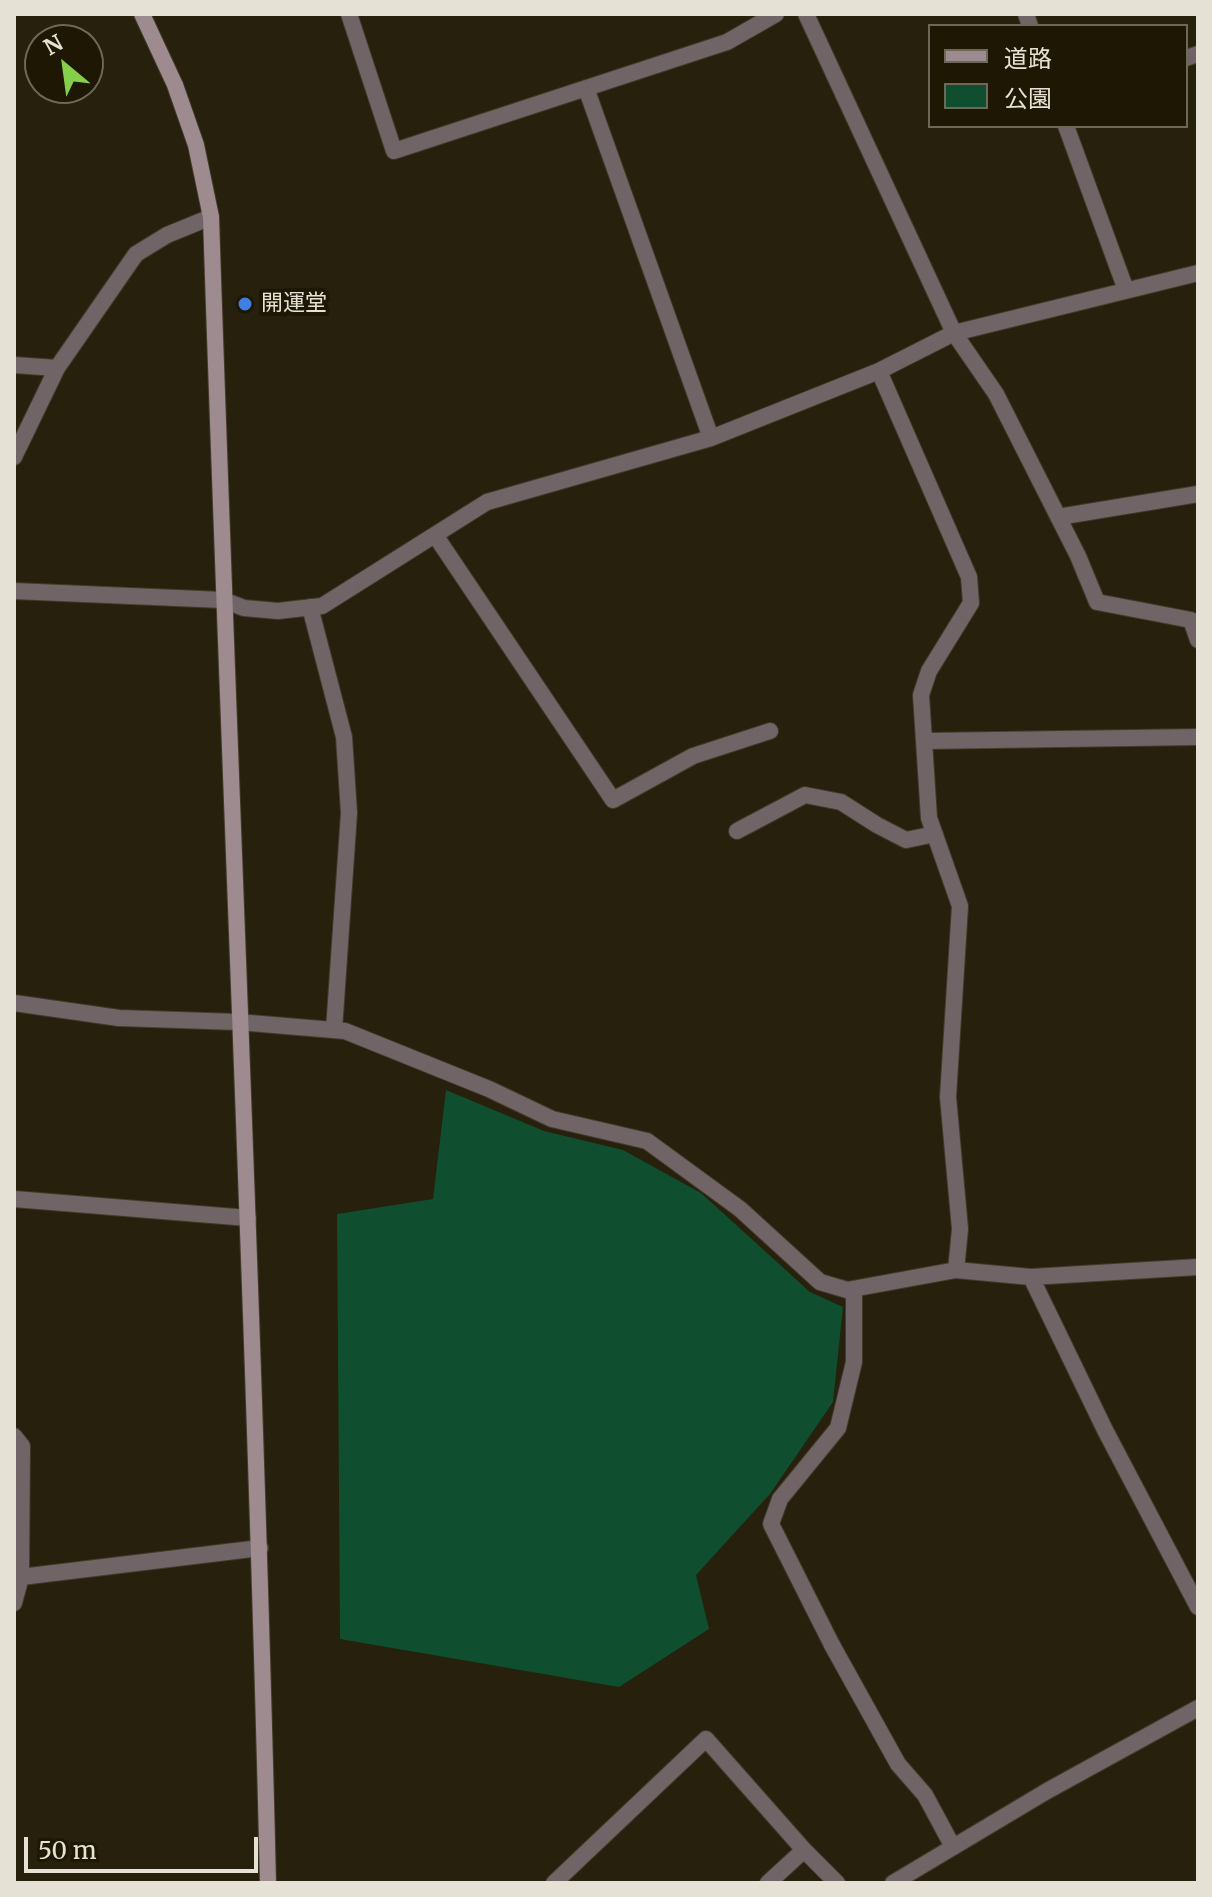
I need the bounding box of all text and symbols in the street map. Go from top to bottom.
north arrow [24,24,104,104]
legend [928,24,1188,128]
text: N [39,28,68,61]
text: 道路 [1004,43,1052,74]
text: 公園 [1004,83,1052,114]
place label: 開運堂 [261,291,327,317]
marker: 開運堂 [236,295,254,313]
scale bar [28,1821,262,1871]
text: 50 m [38,1835,97,1866]

